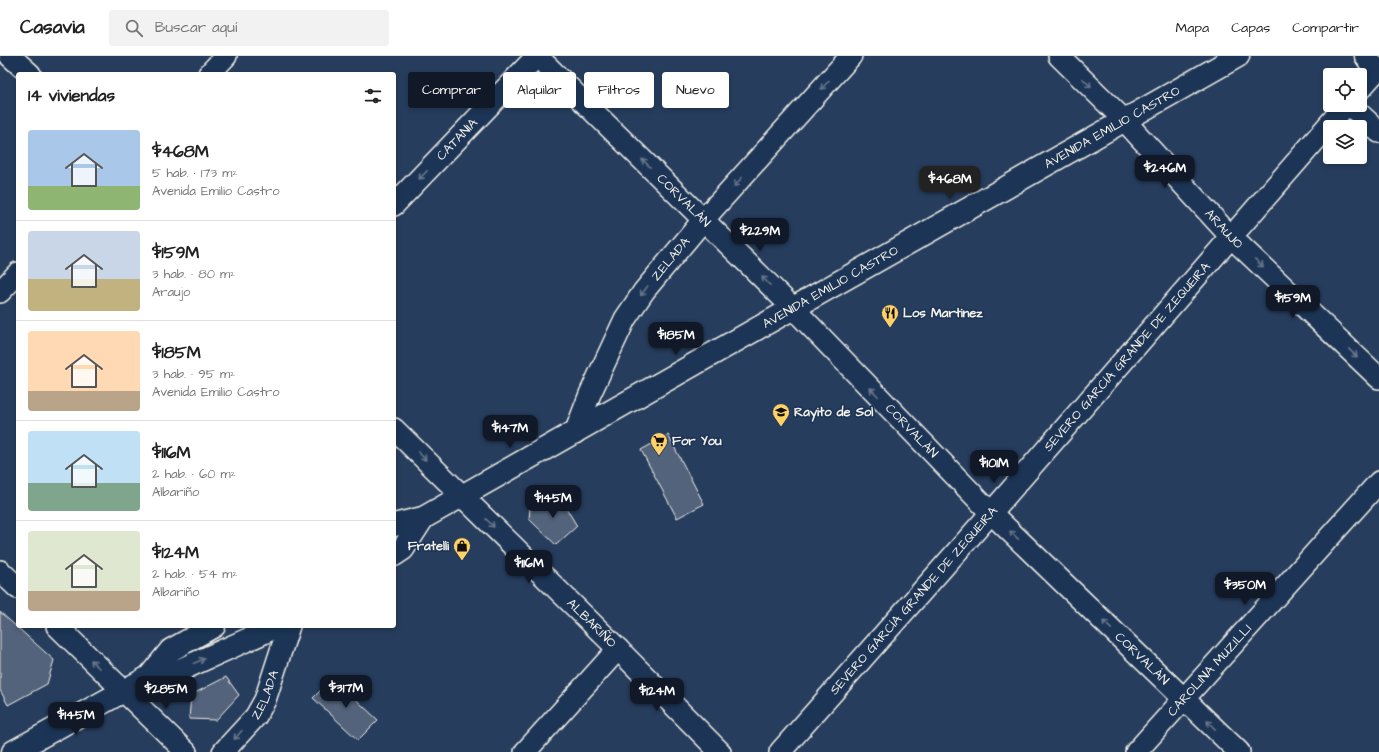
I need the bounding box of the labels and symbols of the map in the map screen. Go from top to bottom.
one-way arrow [1082,79,1092,88]
one-way arrow [820,80,830,90]
street label: AVENIDA EMILIO CASTRO [1041,81,1184,173]
street label: CATANIA [432,114,482,164]
pin: $246M [1137,155,1193,189]
one-way arrow [641,158,651,168]
pin: $468M [922,166,978,200]
one-way arrow [418,170,428,180]
street label: CORVALÁN [653,170,715,231]
one-way arrow [734,176,743,186]
street label: ARAUJO [1201,205,1247,253]
pin: $229M [732,218,788,252]
street label: ZELADA [647,233,695,285]
street label: AVENIDA EMILIO CASTRO [759,241,902,333]
street label: SEVERO GARCÍA GRANDE DE ZEQUEIRA [1040,258,1215,455]
one-way arrow [1254,258,1264,268]
one-way arrow [761,276,771,286]
one-way arrow [640,285,649,296]
pin: $159M [1265,285,1321,319]
restaurant icon: Los Martinez [880,303,900,328]
place label: Los Martinez [903,304,983,322]
pin: $185M [648,322,704,356]
one-way arrow [1348,348,1358,358]
one-way arrow [869,387,879,397]
street label: CORVALÁN [881,400,942,462]
school or university icon: Rayito de Sol [771,402,791,427]
place label: Rayito de Sol [794,403,873,422]
pin: $147M [482,415,538,449]
supermarket icon: For You [649,431,669,456]
place label: For You [672,432,722,450]
pin: $101M [966,450,1022,484]
one-way arrow [417,451,427,461]
pin: $145M [525,485,581,519]
street label: SEVERO GARCÍA GRANDE DE ZEQUEIRA [826,502,1002,699]
one-way arrow [485,518,495,528]
one-way arrow [1009,531,1019,540]
shop icon: Fratelli [452,536,472,561]
place label: Fratelli [408,537,450,555]
pin: $116M [501,550,557,584]
pin: $350M [1217,572,1273,606]
street label: ALBARIÑO [563,595,621,652]
one-way arrow [1102,620,1112,629]
street label: CAROLINA MUZILLI [1163,620,1256,720]
street label: CORVALÁN [1111,628,1173,689]
one-way arrow [193,657,205,664]
one-way arrow [90,659,100,669]
street label: ZELADA [247,667,283,723]
pin: $317M [318,675,374,709]
pin: $285M [138,676,194,710]
pin: $124M [629,678,685,712]
pin: $145M [48,702,104,736]
one-way arrow [1206,720,1216,730]
one-way arrow [233,730,242,741]

